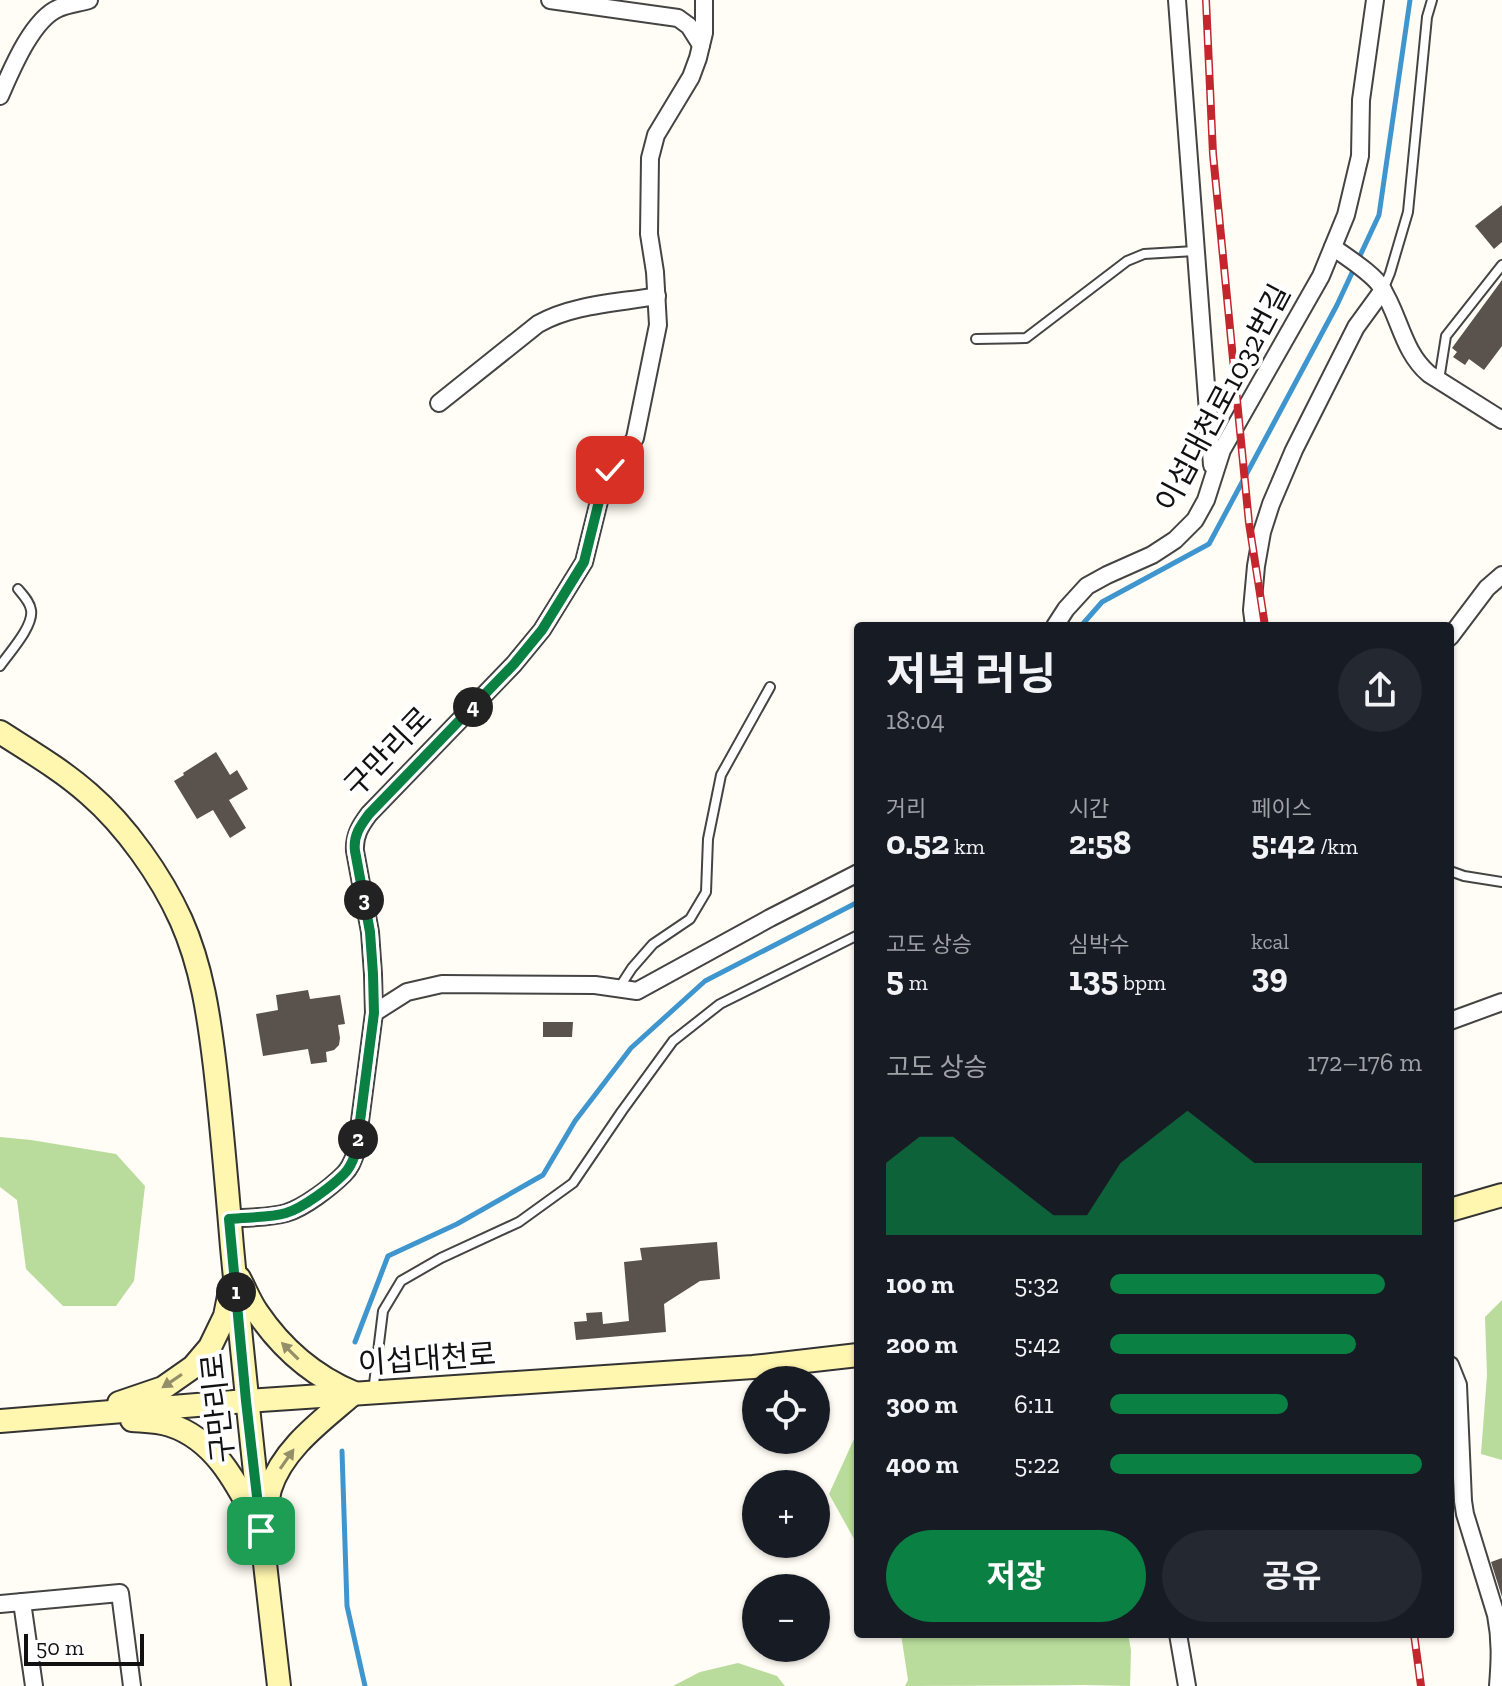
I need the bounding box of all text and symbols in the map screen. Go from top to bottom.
street label: 이섭대천로1032번길 [1148,278,1298,518]
pin [576,436,644,504]
icon: check [588,448,632,492]
text: 저녁 러닝 [886,647,1056,700]
button: share [1338,648,1422,732]
pin: 4 [453,687,493,727]
text: 4 [467,693,479,720]
street label: 구만리로 [337,700,439,804]
text: 18:04 [886,704,945,736]
text: 거리 [886,795,926,822]
text: 시간 [1069,795,1109,822]
text: 페이스 [1251,795,1312,822]
text: 0.52 [886,822,949,863]
text: 2:58 [1069,822,1131,863]
text: 5:42 [1251,822,1315,863]
text: km [949,833,985,860]
text: /km [1315,833,1358,860]
pin: 3 [344,880,384,920]
text: 3 [358,886,370,913]
text: kcal [1251,928,1289,955]
text: 고도 상승 [886,931,972,958]
text: 심박수 [1069,931,1129,958]
text: 39 [1251,955,1288,996]
text: 5 [886,958,904,999]
text: 135 [1069,958,1118,999]
text: m [904,969,928,996]
text: bpm [1118,969,1166,996]
text: 172–176 m [1307,1046,1422,1078]
text: 고도 상승 [886,1051,988,1083]
pin: 2 [338,1119,378,1159]
text: 2 [352,1125,364,1152]
text: 100 m [886,1268,954,1300]
text: 5:32 [1014,1268,1059,1300]
pin: 1 [216,1272,256,1312]
text: 1 [232,1278,240,1305]
text: 200 m [886,1328,958,1360]
text: 5:42 [1014,1328,1061,1360]
street label: 이섭대천로 [357,1336,497,1382]
one-way arrow [281,1342,299,1361]
street label: 구만리로 [194,1351,242,1465]
map controls [742,1366,830,1662]
button: locate [742,1366,830,1454]
one-way arrow [162,1373,183,1388]
text: 300 m [886,1388,957,1420]
text: 6:11 [1014,1388,1054,1420]
one-way arrow [279,1448,294,1469]
text: 400 m [886,1448,958,1480]
text: 5:22 [1014,1448,1060,1480]
button: + [742,1470,830,1558]
pin [227,1497,295,1565]
icon: arrive [239,1509,283,1553]
button: 저장 [886,1530,1146,1622]
button: 공유 [1162,1530,1422,1622]
button: − [742,1574,830,1662]
scale bar [24,1630,144,1666]
text: 50 m [36,1634,84,1661]

